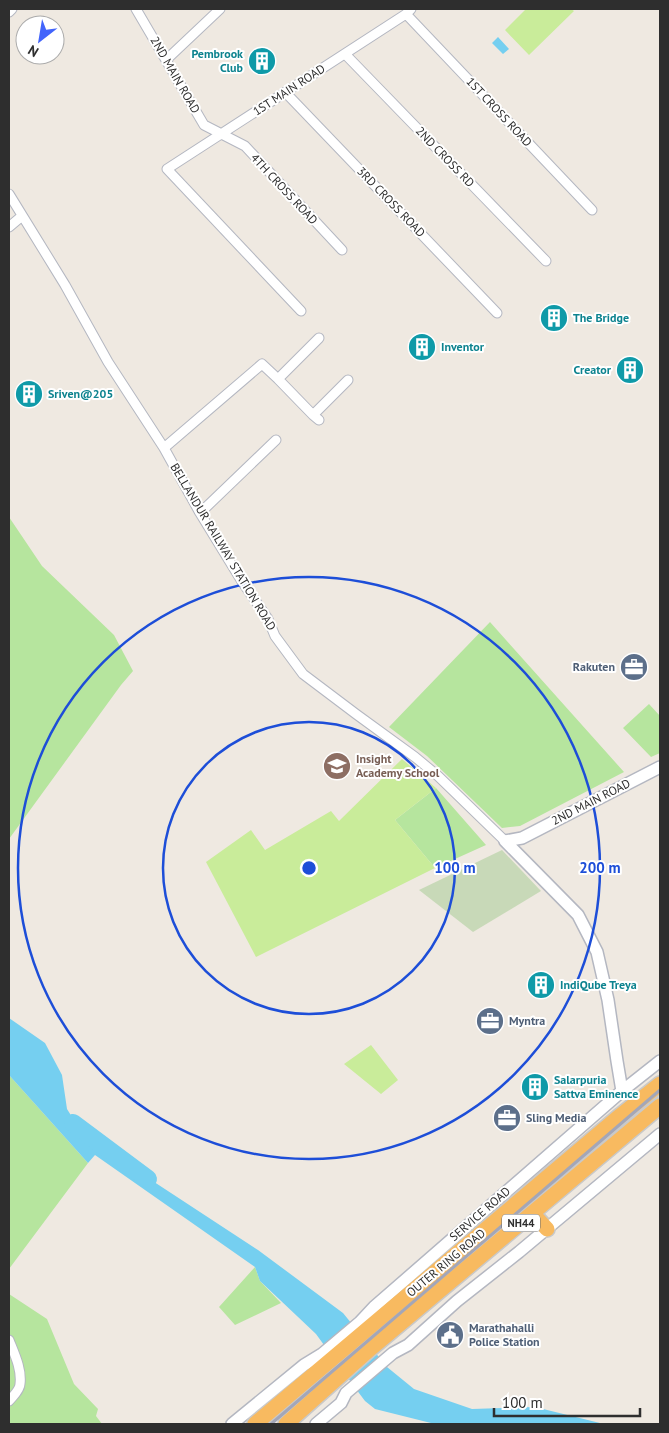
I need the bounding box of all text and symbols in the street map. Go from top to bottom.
north arrow [15,15,65,65]
street label: 2ND MAIN ROAD [147,34,204,116]
text: N [25,41,42,61]
place label: Pembrook Club [191,46,244,75]
building icon: Pembrook Club [247,46,277,76]
street label: 1ST MAIN ROAD [250,61,328,118]
street label: 1ST CROSS ROAD [463,74,535,150]
street label: 2ND CROSS RD [413,123,478,190]
street label: 4TH CROSS ROAD [248,150,321,227]
street label: 3RD CROSS ROAD [354,163,429,240]
building icon: The Bridge [539,303,569,333]
place label: The Bridge [573,310,629,325]
building icon: Inventor [407,332,437,362]
place label: Inventor [441,339,485,354]
building icon: Creator [615,355,645,385]
place label: Creator [573,362,612,377]
building icon: Sriven@205 [14,379,44,409]
place label: Sriven@205 [48,386,113,401]
street label: BELLANDUR RAILWAY STATION ROAD [167,460,280,633]
office icon: Rakuten [619,652,649,682]
place label: Rakuten [573,659,615,674]
school or university icon: Insight Academy School [322,751,352,781]
place label: Insight Academy School [356,751,440,780]
street label: 2ND MAIN ROAD [549,775,633,828]
text: 100 m [434,858,476,877]
text: 200 m [579,858,621,877]
centre of rings [300,859,318,877]
building icon: IndiQube Treya [526,970,556,1000]
place label: IndiQube Treya [560,977,637,992]
office icon: Myntra [475,1006,505,1036]
place label: Myntra [509,1013,545,1028]
building icon: Salarpuria Sattva Eminence [520,1072,550,1102]
place label: Salarpuria Sattva Eminence [554,1072,638,1101]
office icon: Sling Media [492,1103,522,1133]
place label: Sling Media [526,1110,587,1125]
street label: SERVICE ROAD [446,1183,513,1244]
road number: NH44 [502,1214,540,1232]
street label: OUTER RING ROAD [403,1225,488,1300]
public building icon: Marathahalli Police Station [435,1320,465,1350]
place label: Marathahalli Police Station [469,1320,540,1349]
scale bar [494,1386,640,1418]
text: 100 m [502,1393,543,1412]

